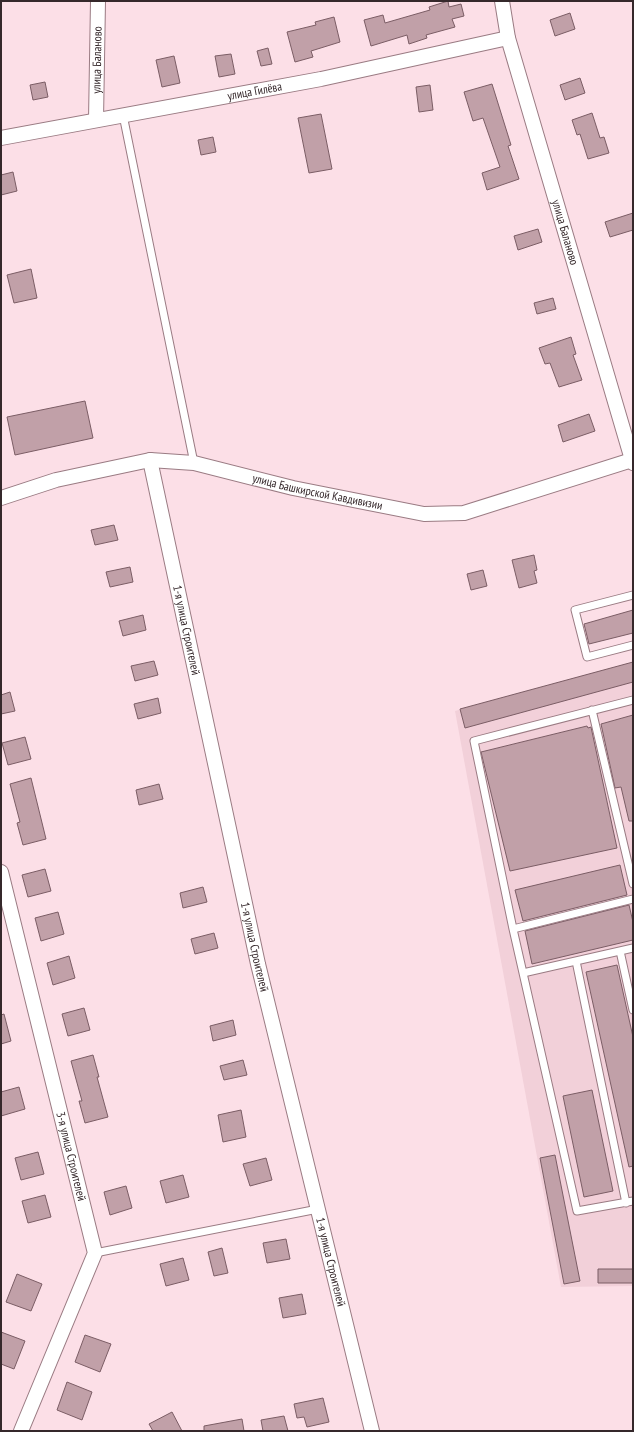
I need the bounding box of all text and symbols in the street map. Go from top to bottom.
street label: улица Баланово [88,26,105,94]
street label: улица Гилёва [226,78,283,103]
street label: улица Баланово [549,198,582,267]
street label: улица Башкирской Кавдивизии [251,470,384,513]
street label: 1-я улица Строителей [170,584,204,676]
street label: 1-я улица Строителей [238,901,272,993]
street label: 3-я улица Строителей [53,1110,90,1202]
street label: 1-я улица Строителей [313,1216,349,1308]

